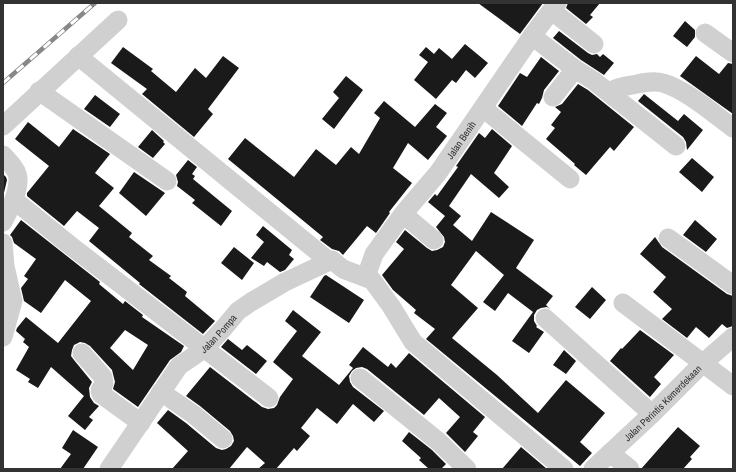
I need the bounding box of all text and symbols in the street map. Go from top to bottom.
street label: Jalan Benih [444,118,479,162]
street label: Jalan Pompa [198,311,240,356]
street label: Jalan Perintis Kemerdekaan [621,362,704,444]

